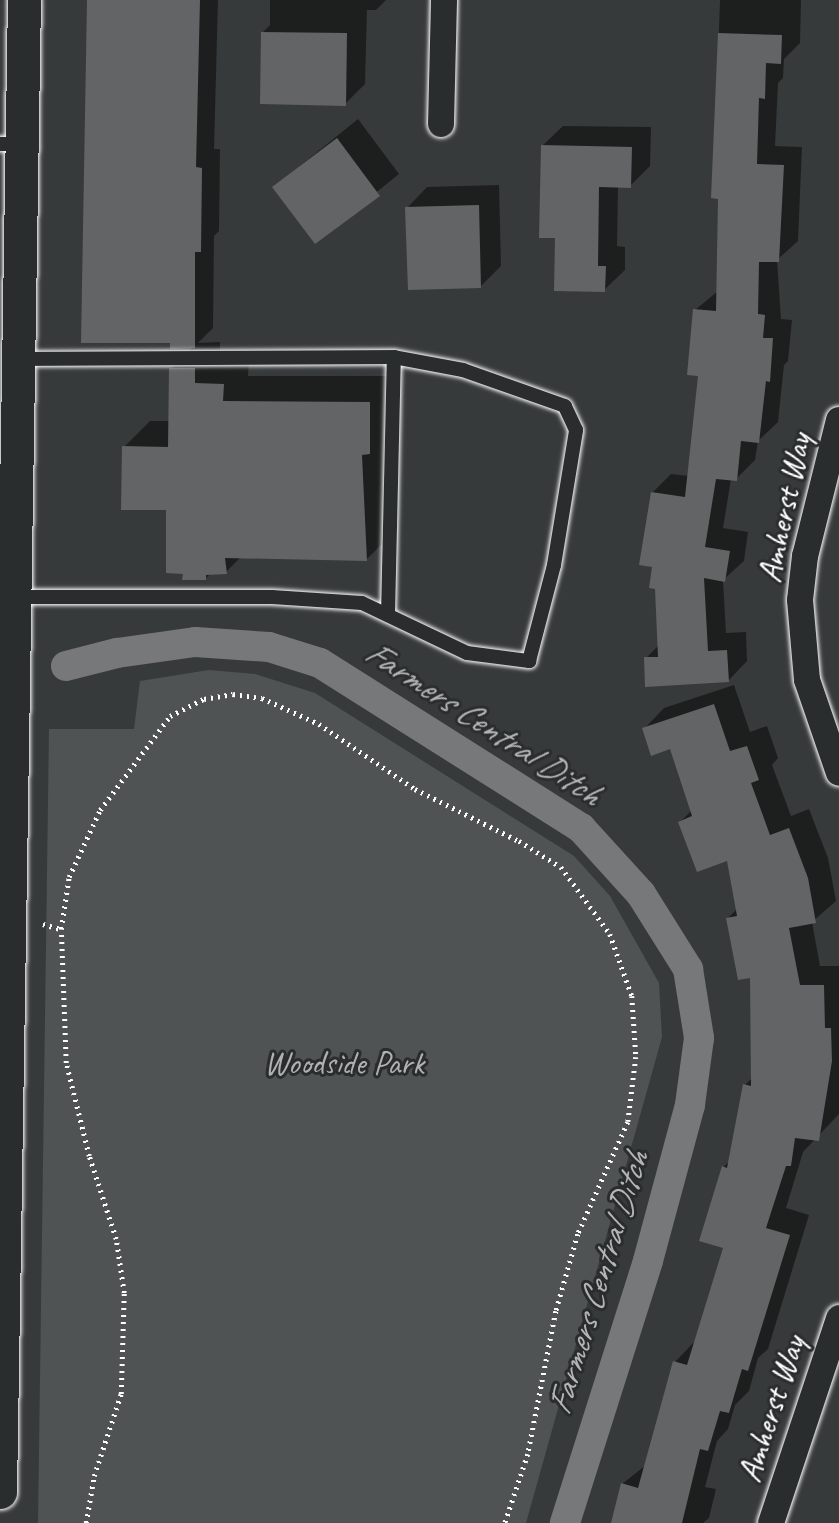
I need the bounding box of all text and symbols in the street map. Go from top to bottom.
street label: Amherst Way [750,430,820,586]
water label: Farmers Central Ditch [358,631,608,815]
park label: Woodside Park [263,1044,425,1084]
water label: Farmers Central Ditch [538,1147,658,1419]
street label: Amherst Way [730,1331,814,1487]

